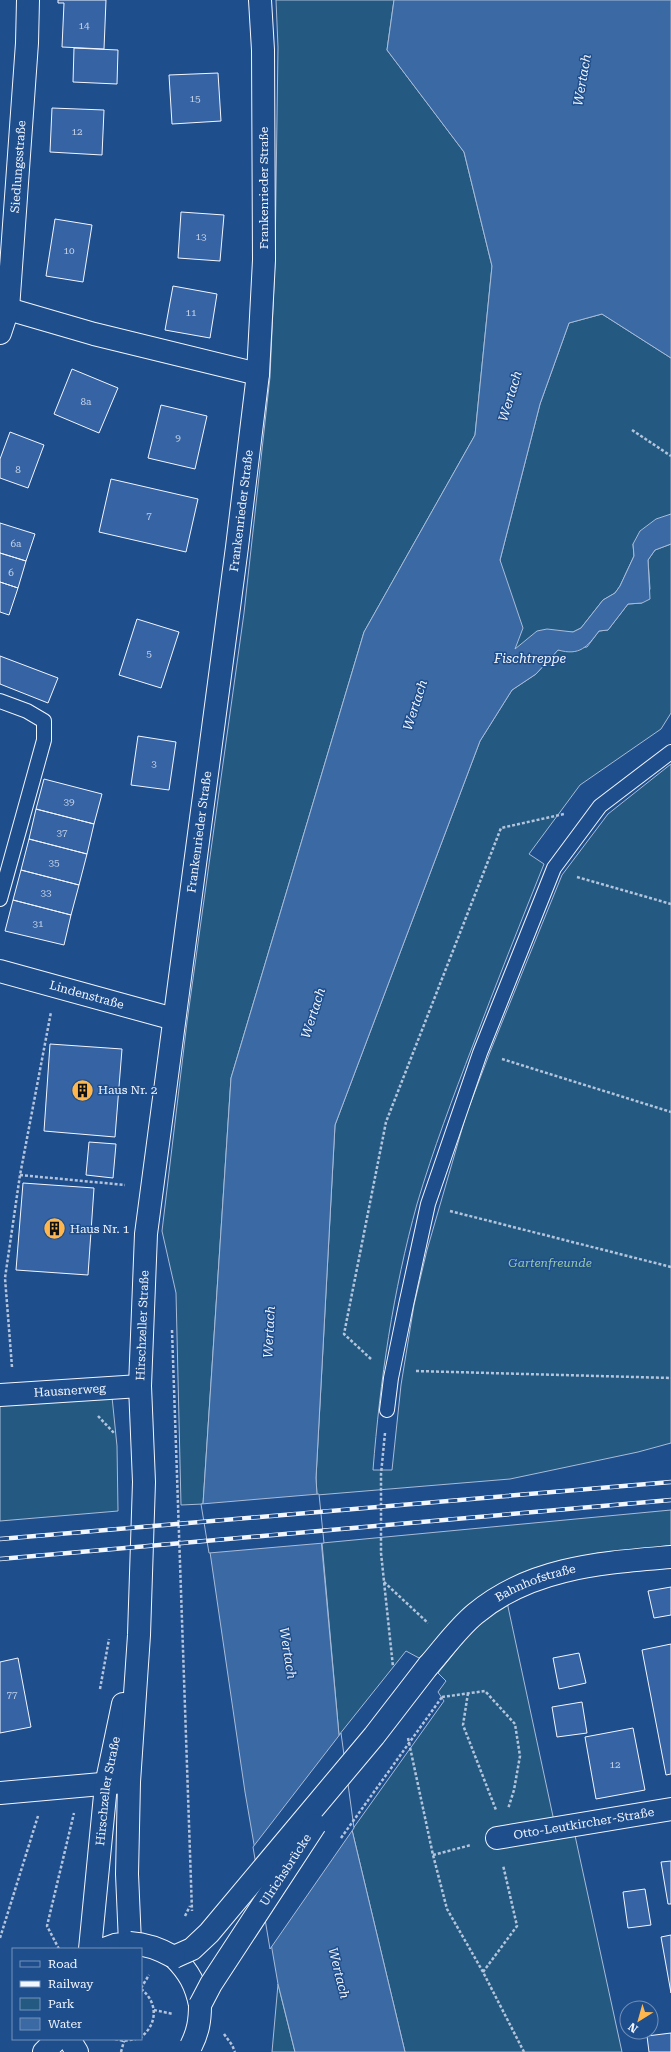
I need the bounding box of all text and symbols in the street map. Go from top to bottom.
house number: 14 [78,20,90,31]
water label: Wertach [570,53,594,107]
house number: 15 [189,93,201,104]
street label: Siedlungsstraße [8,120,28,213]
house number: 12 [71,126,83,137]
street label: Frankenrieder Straße [257,126,271,249]
house number: 13 [195,231,207,242]
house number: 10 [63,245,75,256]
house number: 11 [185,307,197,318]
water label: Wertach [495,369,525,423]
house number: 8a [80,396,92,407]
house number: 9 [175,432,181,443]
street label: Frankenrieder Straße [227,449,256,573]
house number: 8 [15,464,21,475]
house number: 7 [146,510,152,521]
house number: 6a [10,538,22,549]
house number: 6 [8,567,14,578]
house number: 5 [146,648,152,659]
water label: Fischtreppe [493,651,566,666]
water label: Wertach [400,678,430,732]
house number: 3 [151,758,157,769]
street label: Frankenrieder Straße [184,770,214,894]
house number: 39 [63,796,75,807]
house number: 37 [56,827,68,838]
house number: 35 [48,857,60,868]
house number: 33 [40,887,52,898]
house number: 31 [32,918,44,929]
street label: Lindenstraße [48,978,126,1012]
water label: Wertach [298,986,328,1040]
building icon: Haus Nr. 2 [70,1077,96,1103]
place label: Haus Nr. 2 [98,1083,158,1097]
building icon: Haus Nr. 1 [42,1216,68,1242]
place label: Haus Nr. 1 [70,1222,130,1236]
park label: Gartenfreunde [508,1256,592,1270]
street label: Hirschzeller Straße [133,1270,152,1381]
water label: Wertach [260,1305,278,1358]
street label: Hausnerweg [33,1381,106,1400]
street label: Bahnhofstraße [493,1562,577,1605]
water label: Wertach [277,1626,300,1680]
house number: 77 [6,1689,18,1700]
street label: Hirschzeller Straße [93,1735,123,1846]
house number: 12 [609,1759,621,1770]
street label: Otto-Leutkircher-Straße [512,1805,656,1842]
street label: Ulrichsbrücke [257,1831,314,1909]
water label: Wertach [325,1946,353,2000]
legend [12,1948,142,2040]
text: Road [48,1957,78,1971]
text: Railway [48,1977,94,1991]
text: Park [48,1997,75,2011]
north arrow [619,2000,659,2040]
text: Water [48,2017,82,2031]
text: N [626,2020,641,2035]

